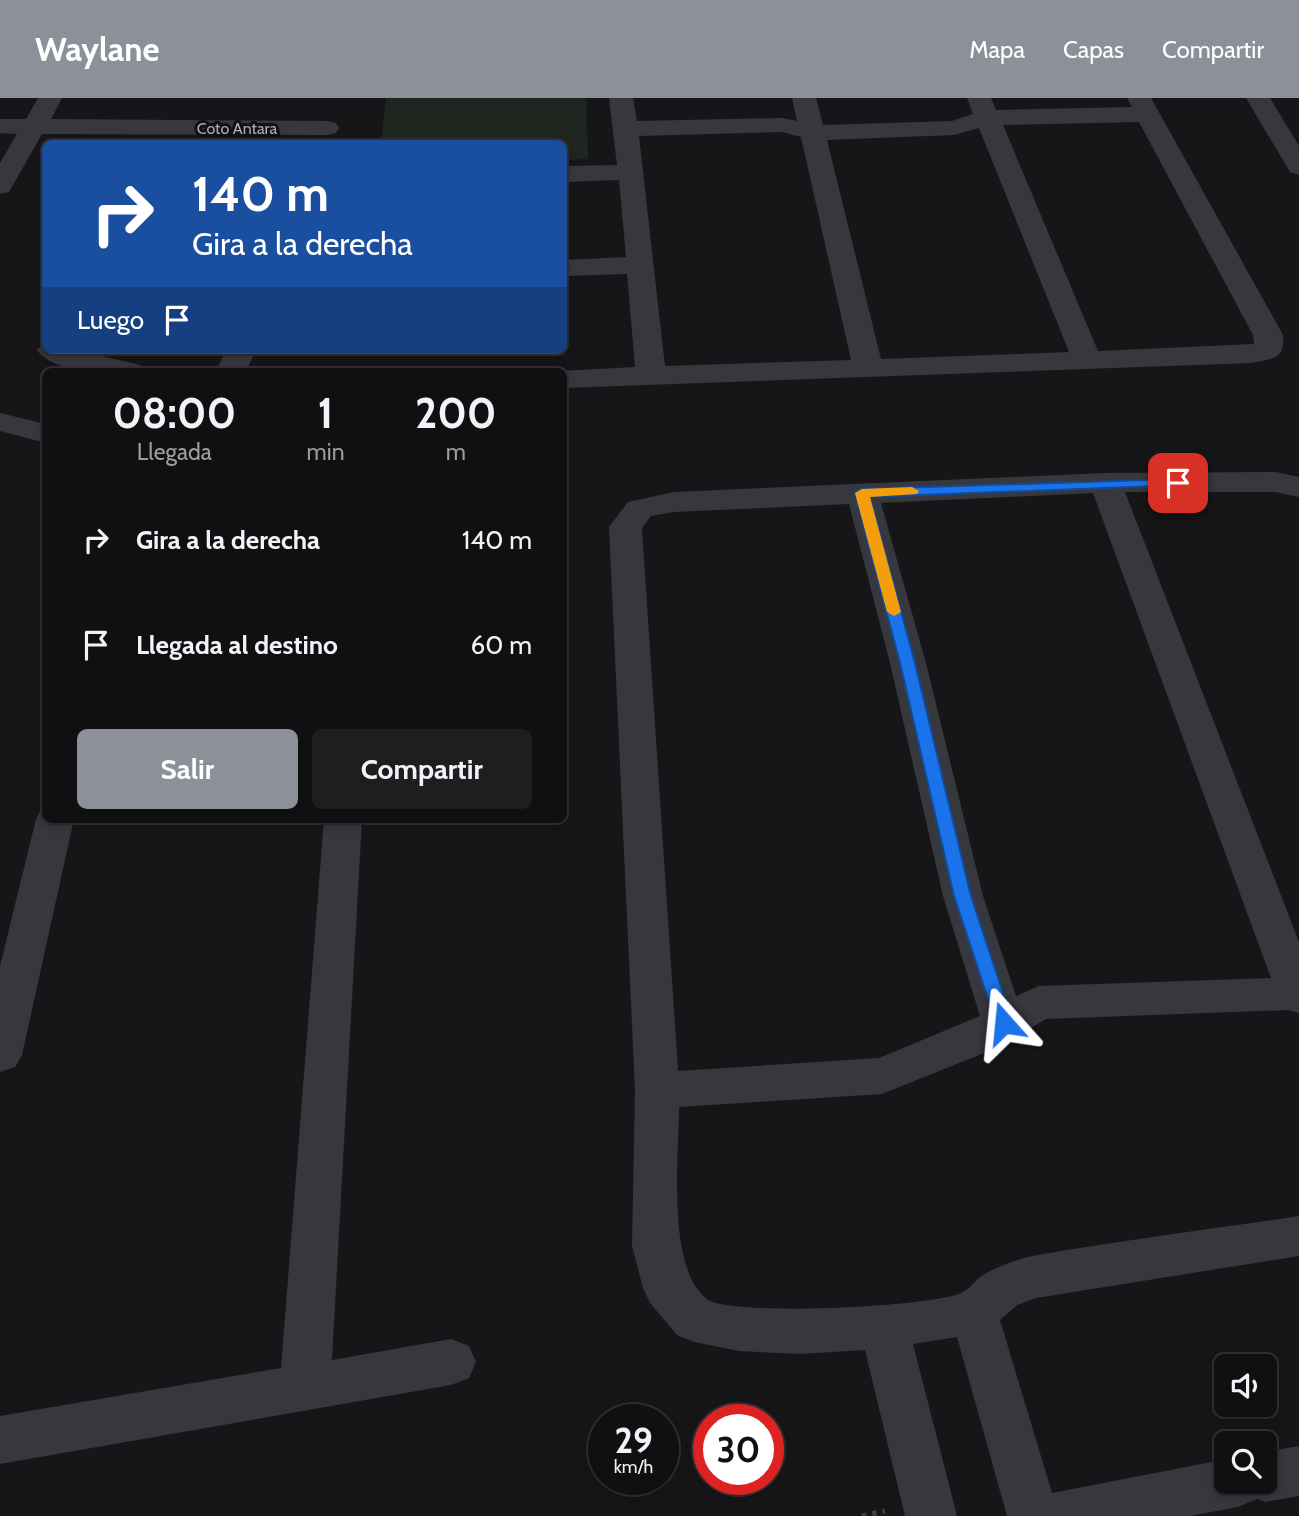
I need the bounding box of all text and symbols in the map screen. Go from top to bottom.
text: Waylane [35,29,159,69]
text: Mapa [969,35,1025,64]
text: Capas [1063,35,1124,64]
text: Compartir [1162,35,1264,64]
street label: Coto Antara [197,119,278,138]
text: 140 m [192,164,329,223]
icon: right [77,168,168,259]
text: Gira a la derecha [192,224,413,263]
icon: arrive [158,301,196,339]
text: Luego [77,304,144,336]
text: 08:00 [112,387,236,439]
text: 1 [318,387,333,439]
text: 200 [415,387,497,439]
text: Llegada [137,438,212,466]
text: min [307,438,345,466]
text: m [446,438,466,466]
pin [1148,453,1208,513]
icon: arrive [1159,464,1197,502]
icon: right [77,521,115,559]
text: Gira a la derecha [136,524,320,556]
text: 140 m [462,524,532,556]
icon: arrive [77,626,115,664]
text: Llegada al destino [136,629,338,661]
text: 60 m [470,629,532,661]
button: Salir [77,729,298,809]
button: Compartir [312,729,532,809]
position arrow [967,986,1041,1060]
map controls [1214,1354,1277,1494]
button: sound [1214,1354,1277,1417]
speed limit sign: 30 [693,1404,784,1495]
text: 29 [614,1419,653,1462]
button: search [1214,1431,1277,1494]
text: km/h [614,1456,653,1478]

